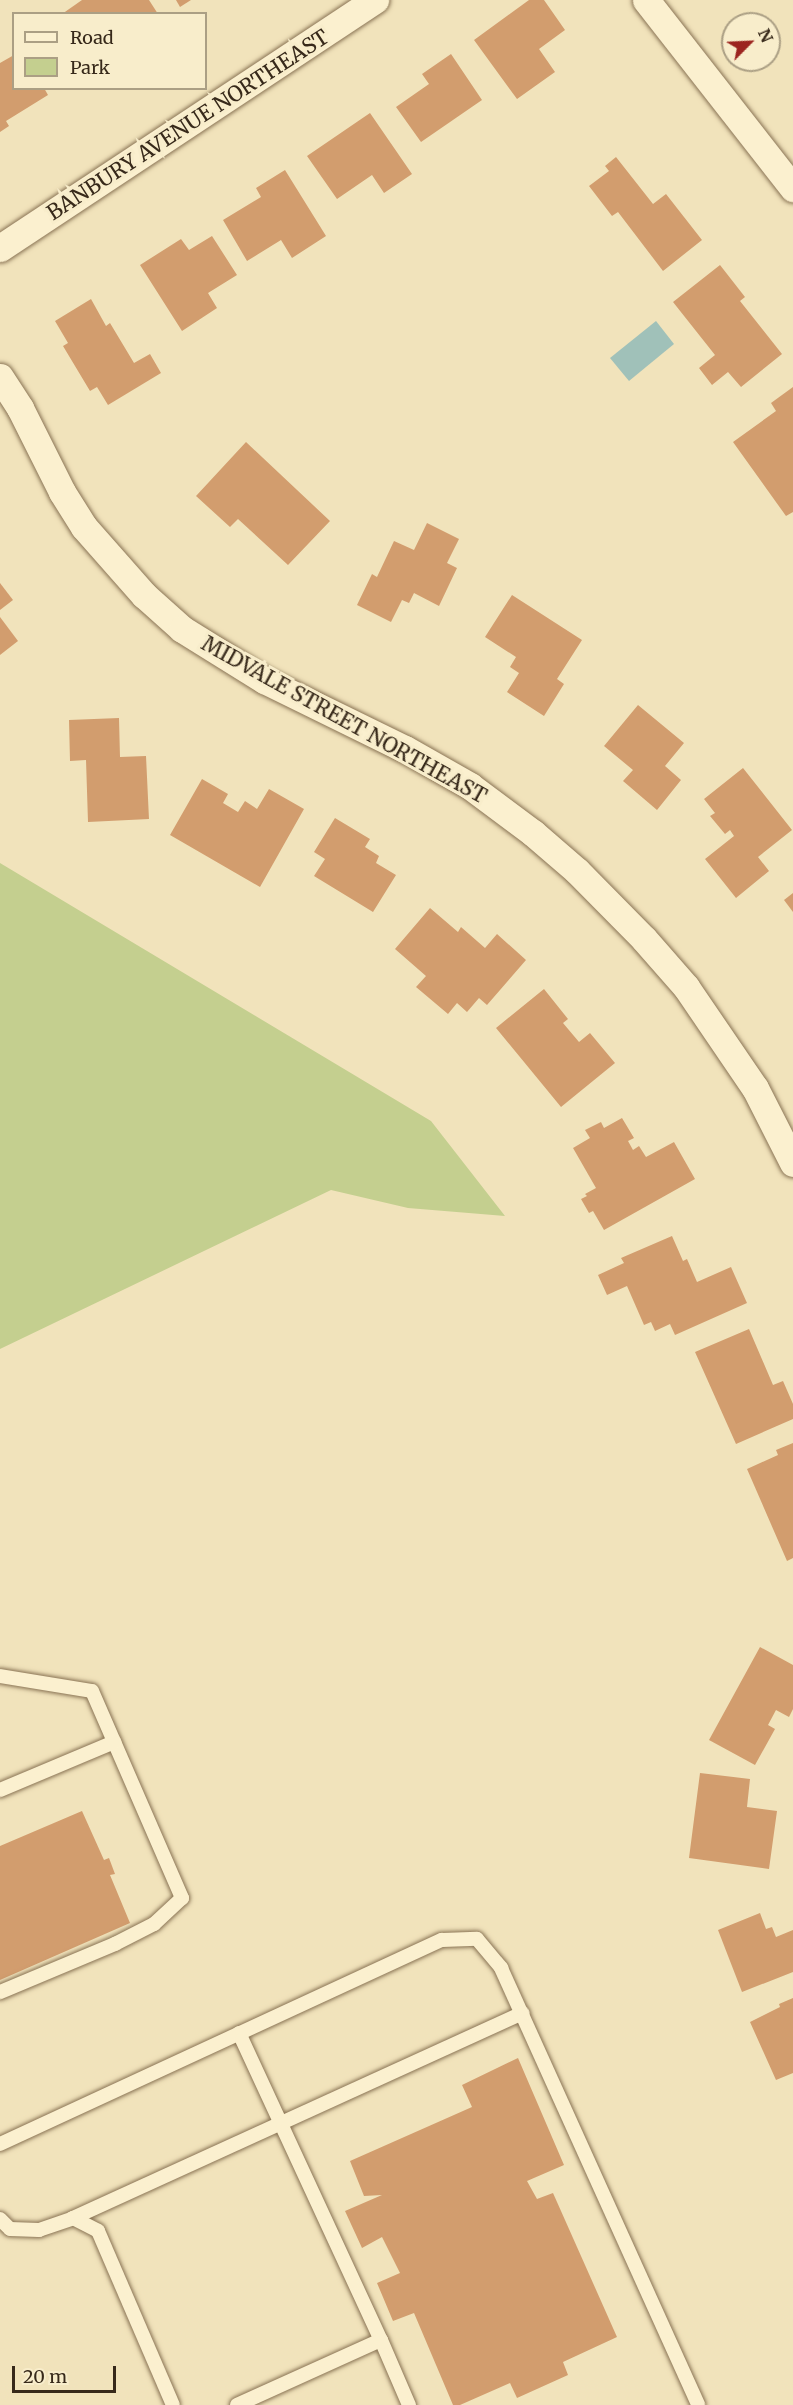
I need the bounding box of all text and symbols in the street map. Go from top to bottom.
legend [12,12,207,90]
north arrow [721,12,781,72]
street label: BANBURY AVENUE NORTHEAST [42,24,334,226]
text: Road [70,26,114,49]
text: N [754,26,777,45]
text: Park [70,56,110,79]
street label: MIDVALE STREET NORTHEAST [197,631,491,809]
scale bar [15,2354,118,2392]
text: 20 m [23,2365,67,2388]

